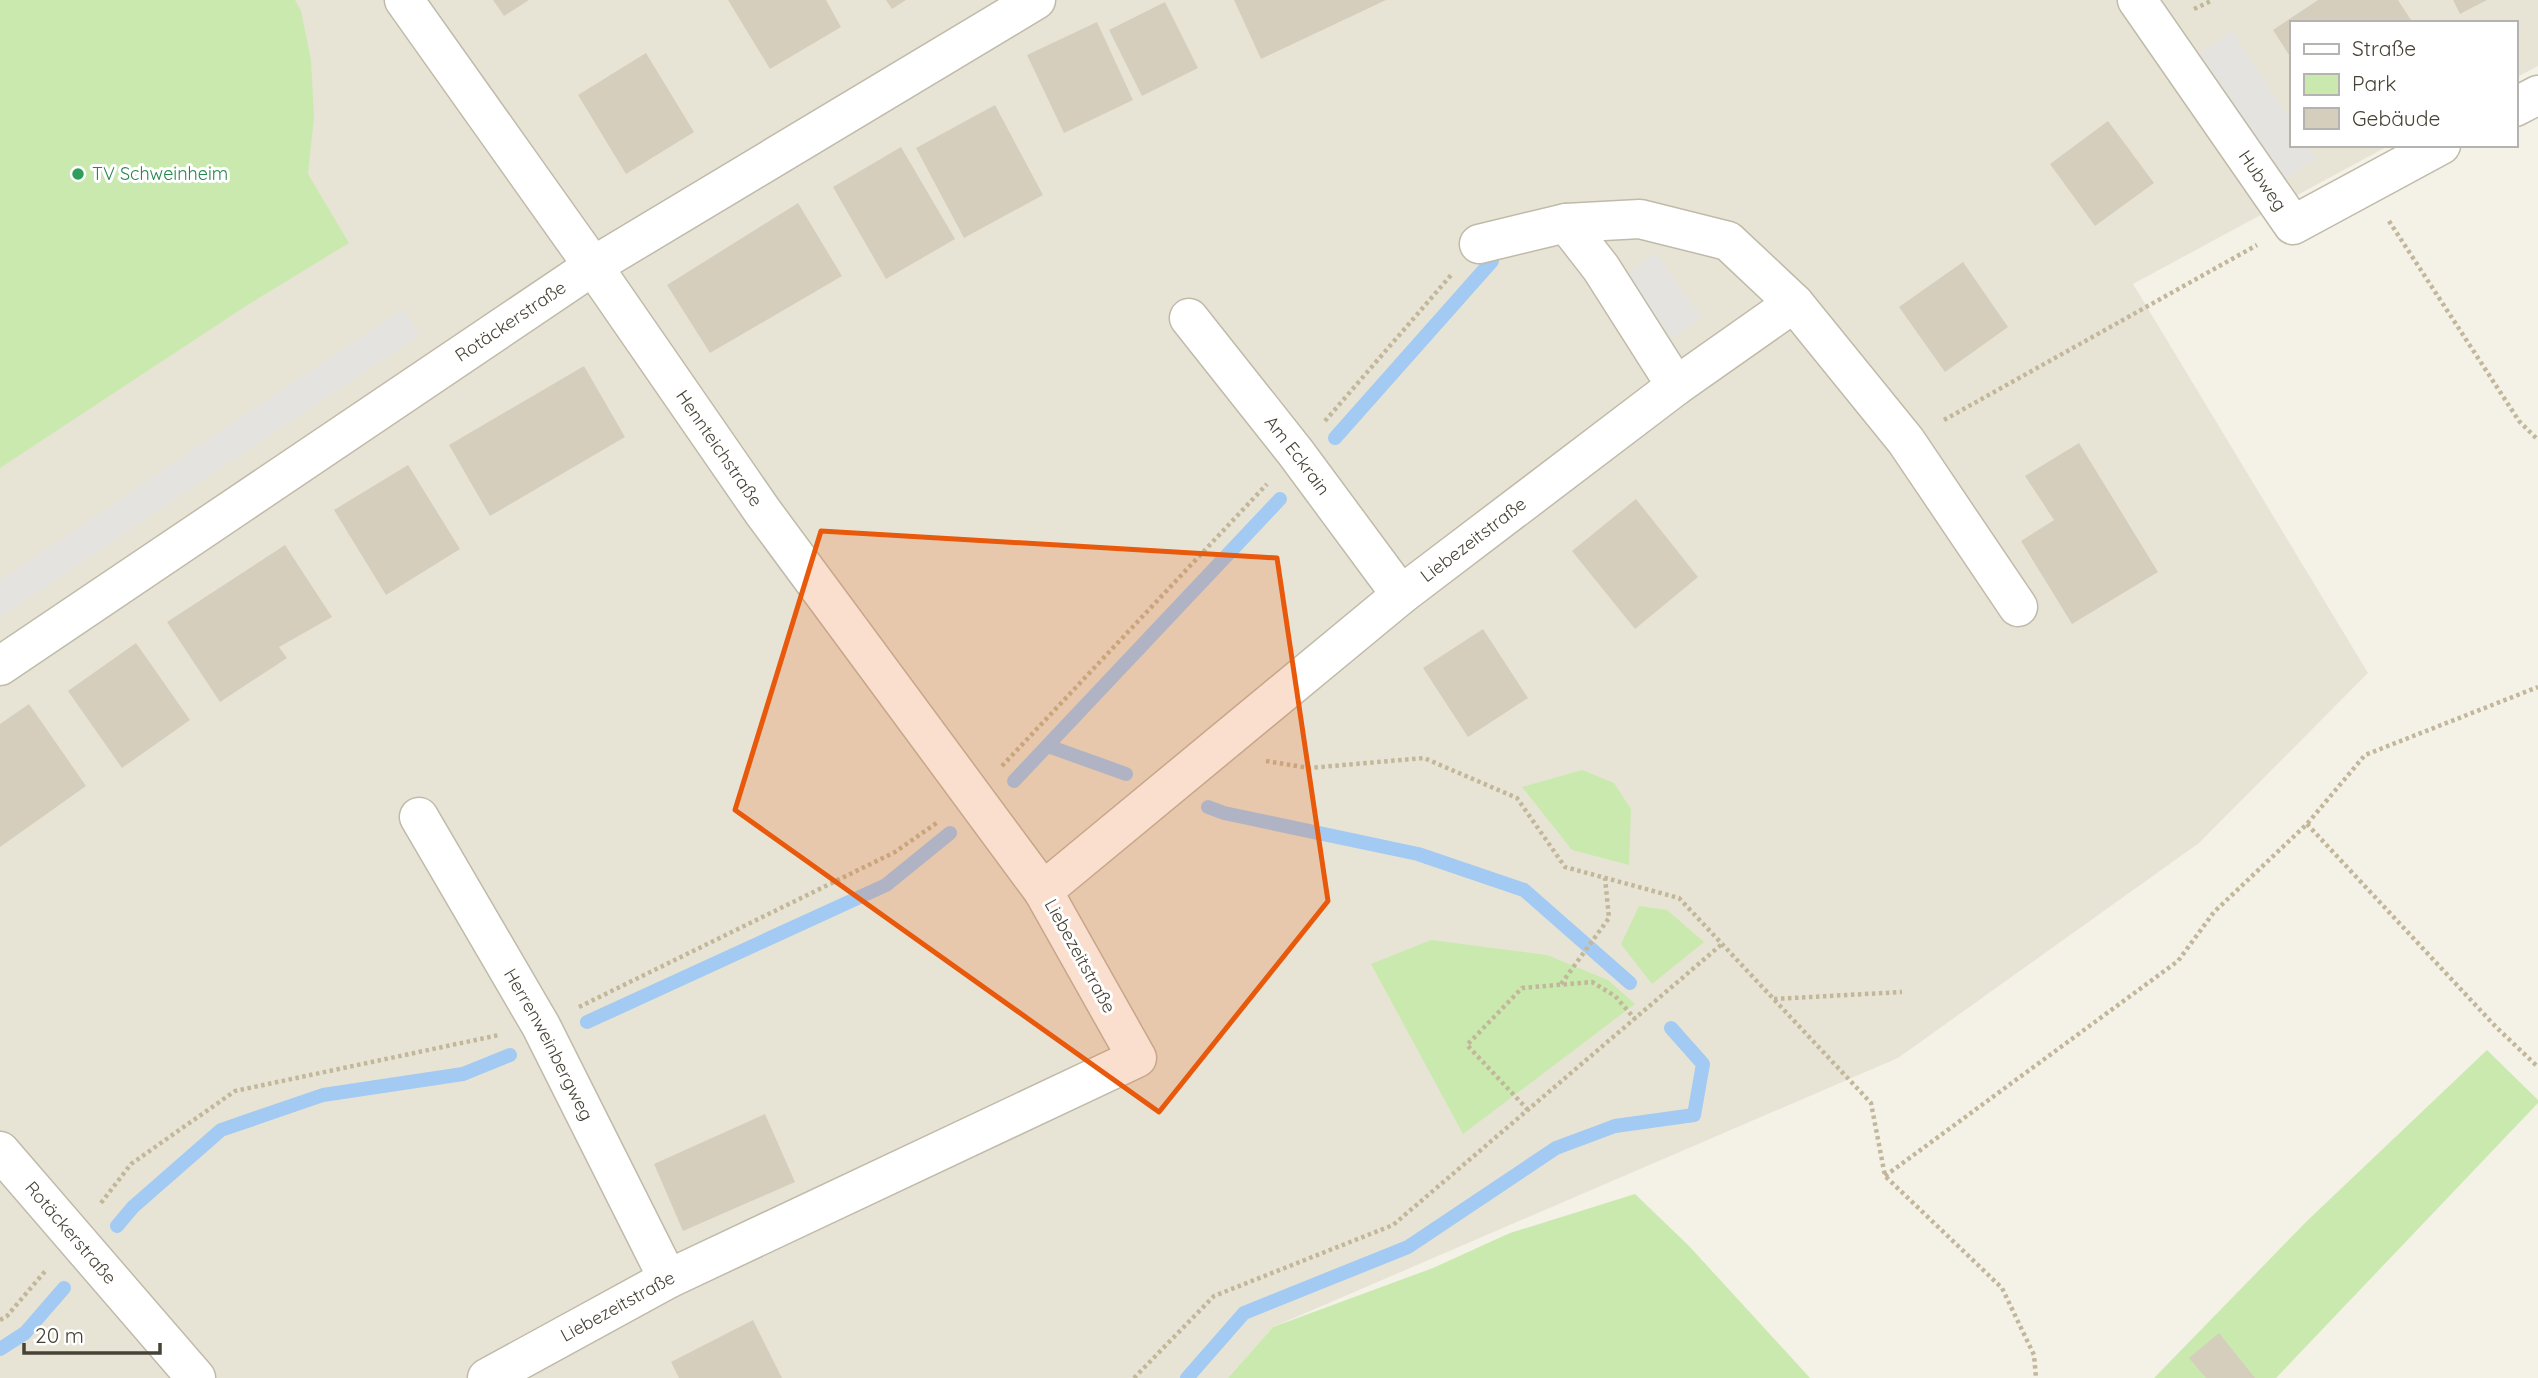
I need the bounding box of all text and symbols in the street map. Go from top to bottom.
legend [2290,21,2517,147]
text: Straße [2352,35,2416,61]
text: Park [2352,70,2396,96]
text: Gebäude [2352,105,2440,131]
street label: Hubweg [2234,146,2292,215]
place label: TV Schweinheim [92,162,228,185]
marker: TV Schweinheim [70,166,86,182]
street label: Rotäckerstraße [451,276,570,367]
street label: Hennteichstraße [671,385,768,511]
street label: Am Eckrain [1260,411,1335,500]
street label: Liebezeitstraße [1416,492,1531,587]
street label: Liebezeitstraße [1040,895,1121,1017]
street label: Herrenweinbergweg [499,964,599,1124]
street label: Rotäckerstraße [20,1176,122,1289]
street label: Liebezeitstraße [556,1266,678,1347]
scale bar [24,1312,161,1356]
text: 20 m [35,1322,84,1348]

